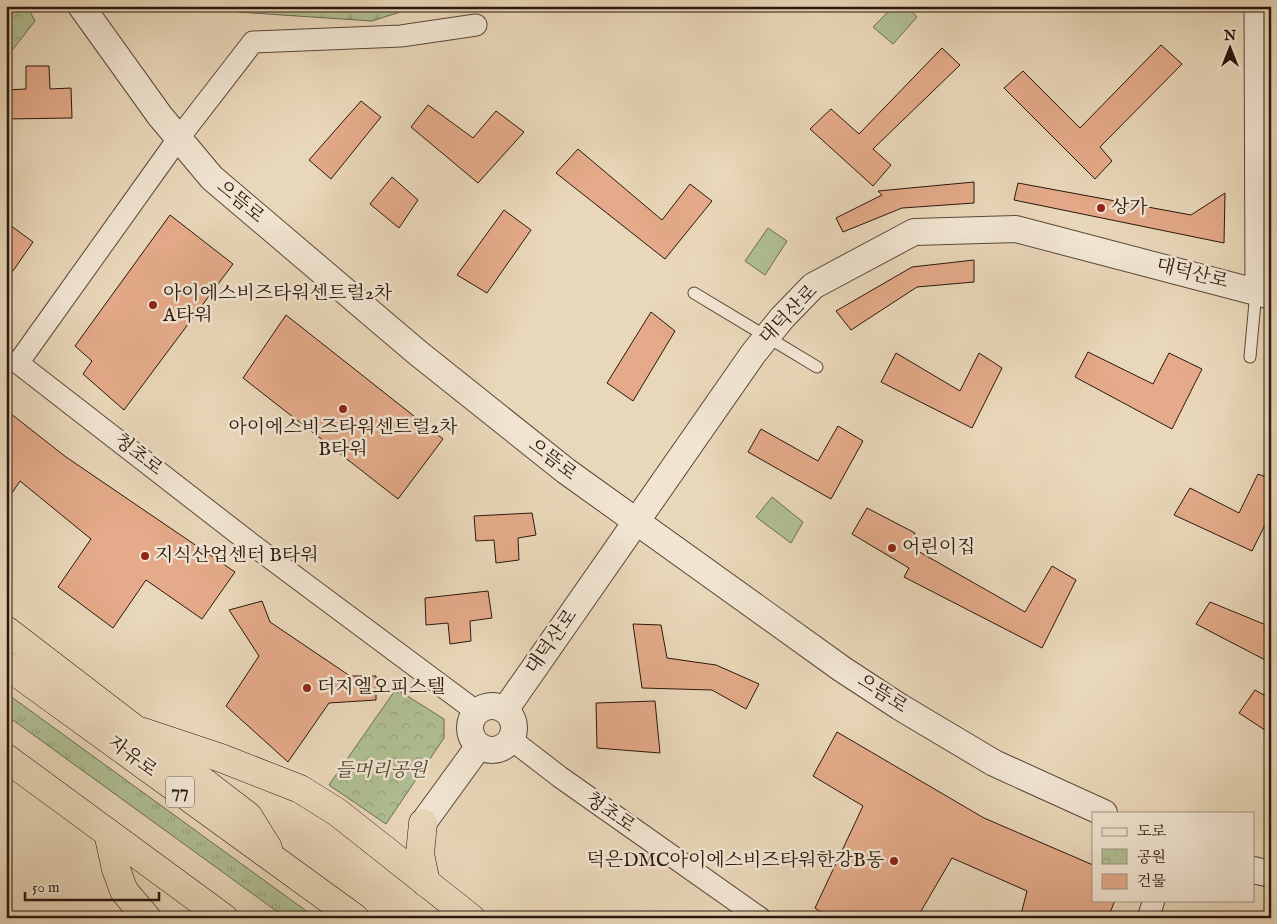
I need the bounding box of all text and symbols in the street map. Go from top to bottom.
north arrow [1204,22,1254,72]
text: N [1223,27,1236,45]
street label: 으뜸로 [211,175,269,229]
place label: 상가 [1111,196,1148,220]
marker: 상가 [1095,202,1107,214]
street label: 대덕산로 [1153,253,1231,295]
street label: 대덕산로 [755,280,823,350]
place label: 아이에스비즈타워센트럴2차 A타워 [162,282,393,328]
marker: 아이에스비즈타워센트럴2차 A타워 [147,299,159,311]
marker: 아이에스비즈타워센트럴2차 B타워 [337,403,349,415]
place label: 아이에스비즈타워센트럴2차 B타워 [228,416,458,462]
street label: 청초로 [109,429,167,481]
street label: 으뜸로 [523,434,581,486]
place label: 어린이집 [902,536,975,560]
marker: 어린이집 [886,542,898,554]
place label: 지식산업센터 B타워 [155,544,319,568]
marker: 지식산업센터 B타워 [139,550,151,562]
street label: 대덕산로 [521,605,583,679]
street label: 으뜸로 [852,669,912,719]
place label: 더지엘오피스텔 [317,676,445,700]
marker: 더지엘오피스텔 [301,682,313,694]
street label: 자유로 [103,731,161,783]
park label: 들머리공원 [335,759,429,783]
road number: 77 [166,776,194,808]
street label: 청초로 [581,787,639,839]
legend [1092,812,1254,902]
text: 도로 [1137,822,1166,841]
text: 공원 [1137,848,1166,867]
place label: 덕은DMC아이에스비즈타워한강B동 [586,849,885,873]
marker: 덕은DMC아이에스비즈타워한강B동 [888,855,900,867]
scale bar [25,869,159,901]
text: 건물 [1137,872,1166,891]
text: 50 m [32,878,60,897]

